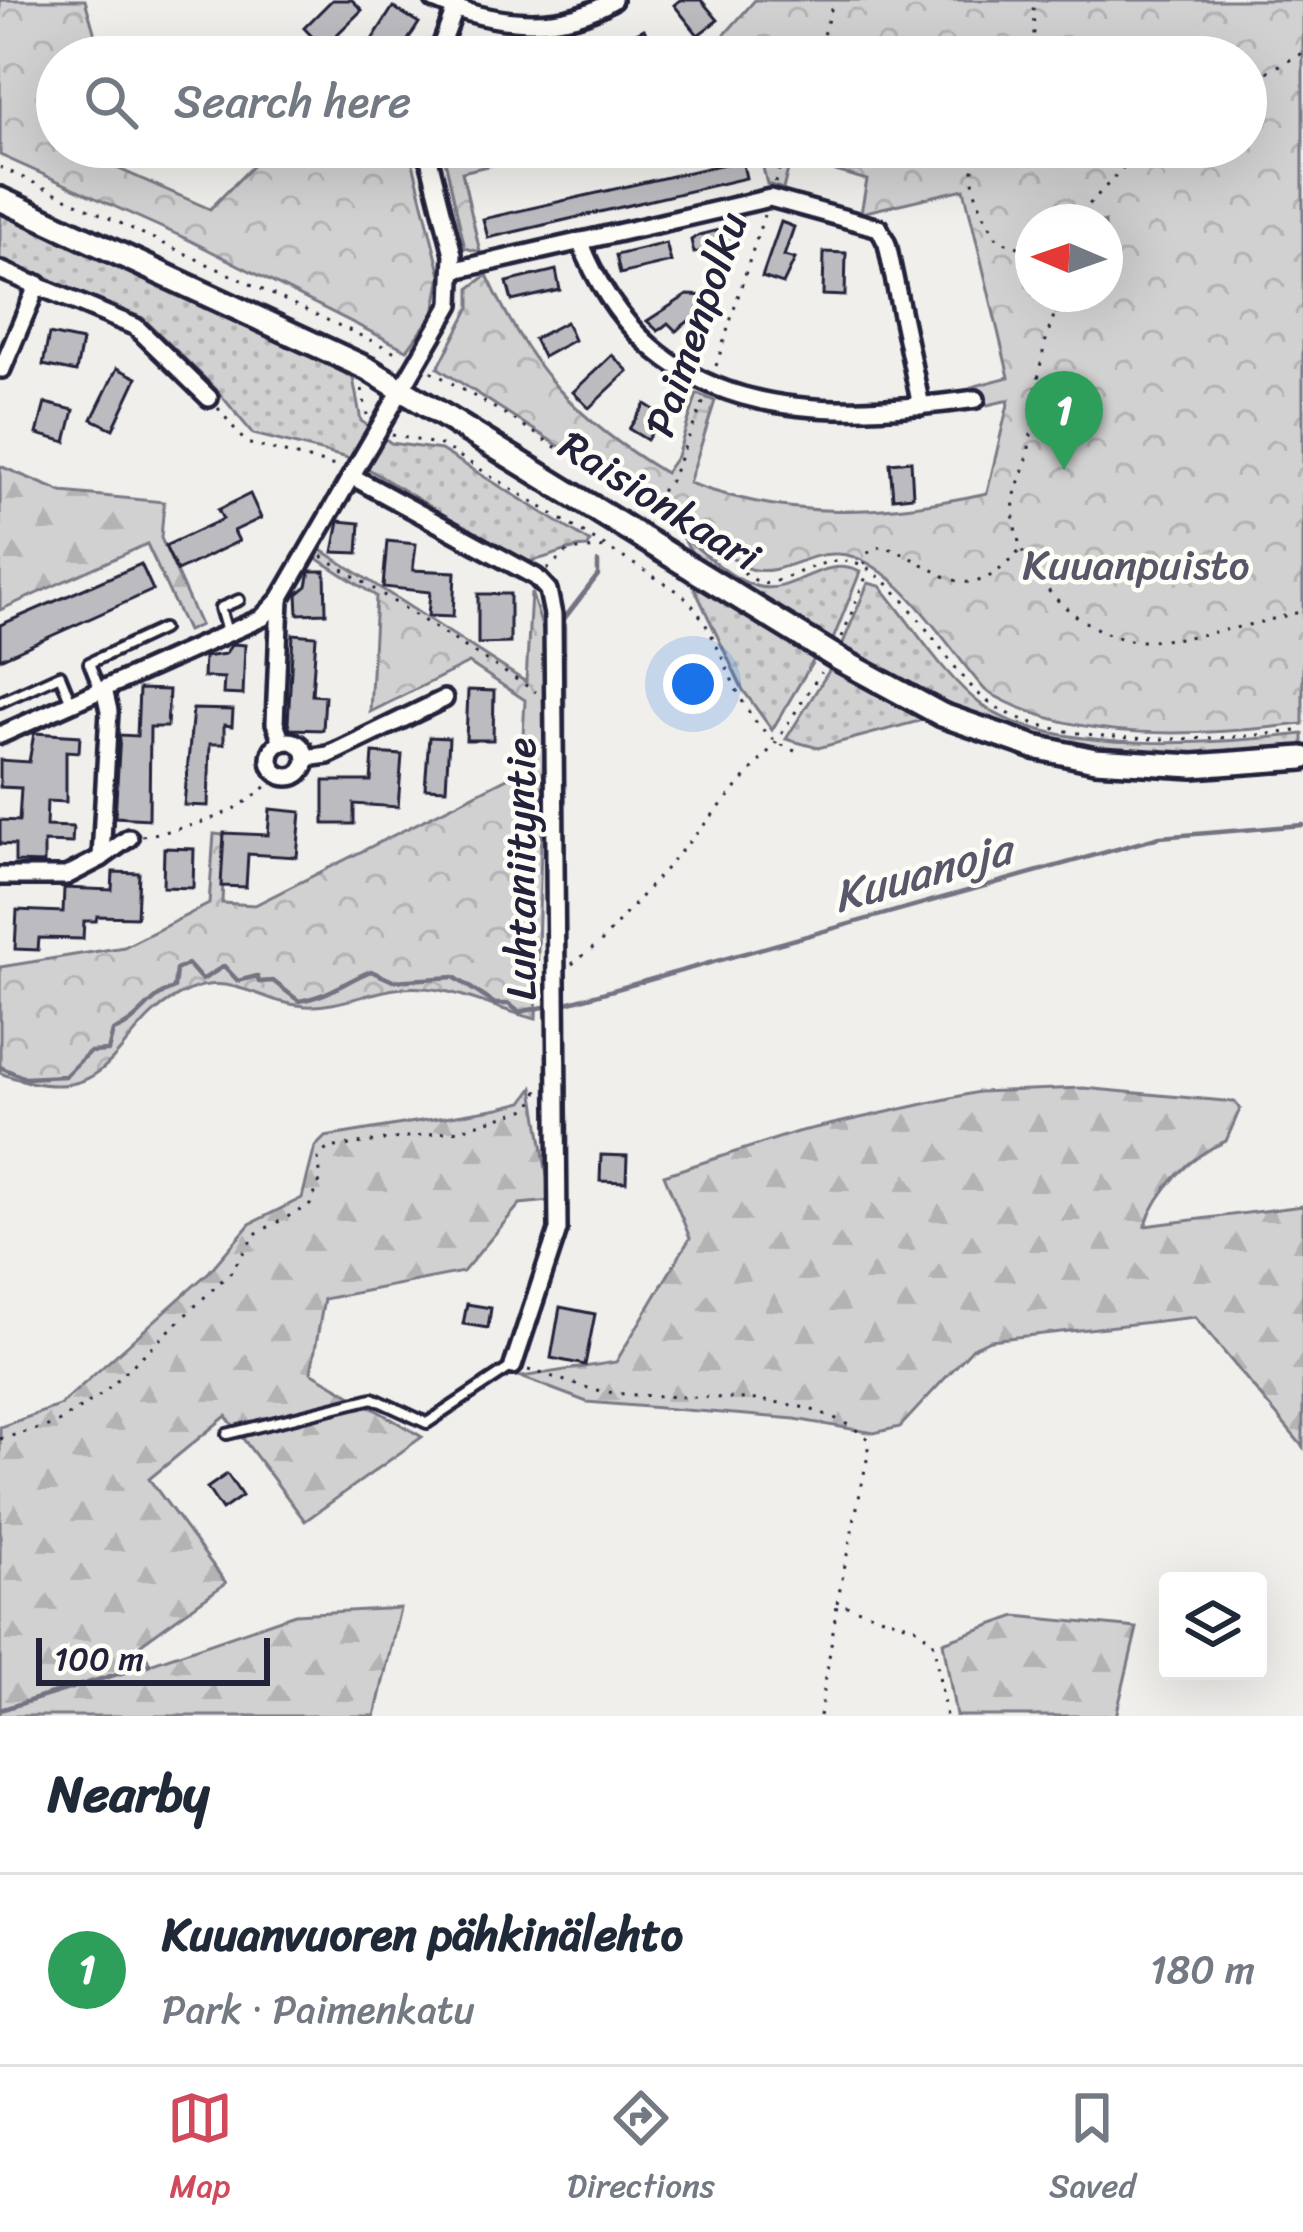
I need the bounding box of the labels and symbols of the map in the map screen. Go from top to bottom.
street label: Paimenpolku [623,201,769,447]
north arrow [1015,204,1123,312]
pin: 1 [1025,371,1103,470]
street label: Raisionkaari [544,409,776,593]
park label: Kuuanpuisto [1023,528,1249,602]
your location [663,654,723,714]
street label: Luhtaniityntie [484,738,558,1000]
water label: Kuuanoja [824,808,1026,937]
scale bar [36,1632,270,1685]

